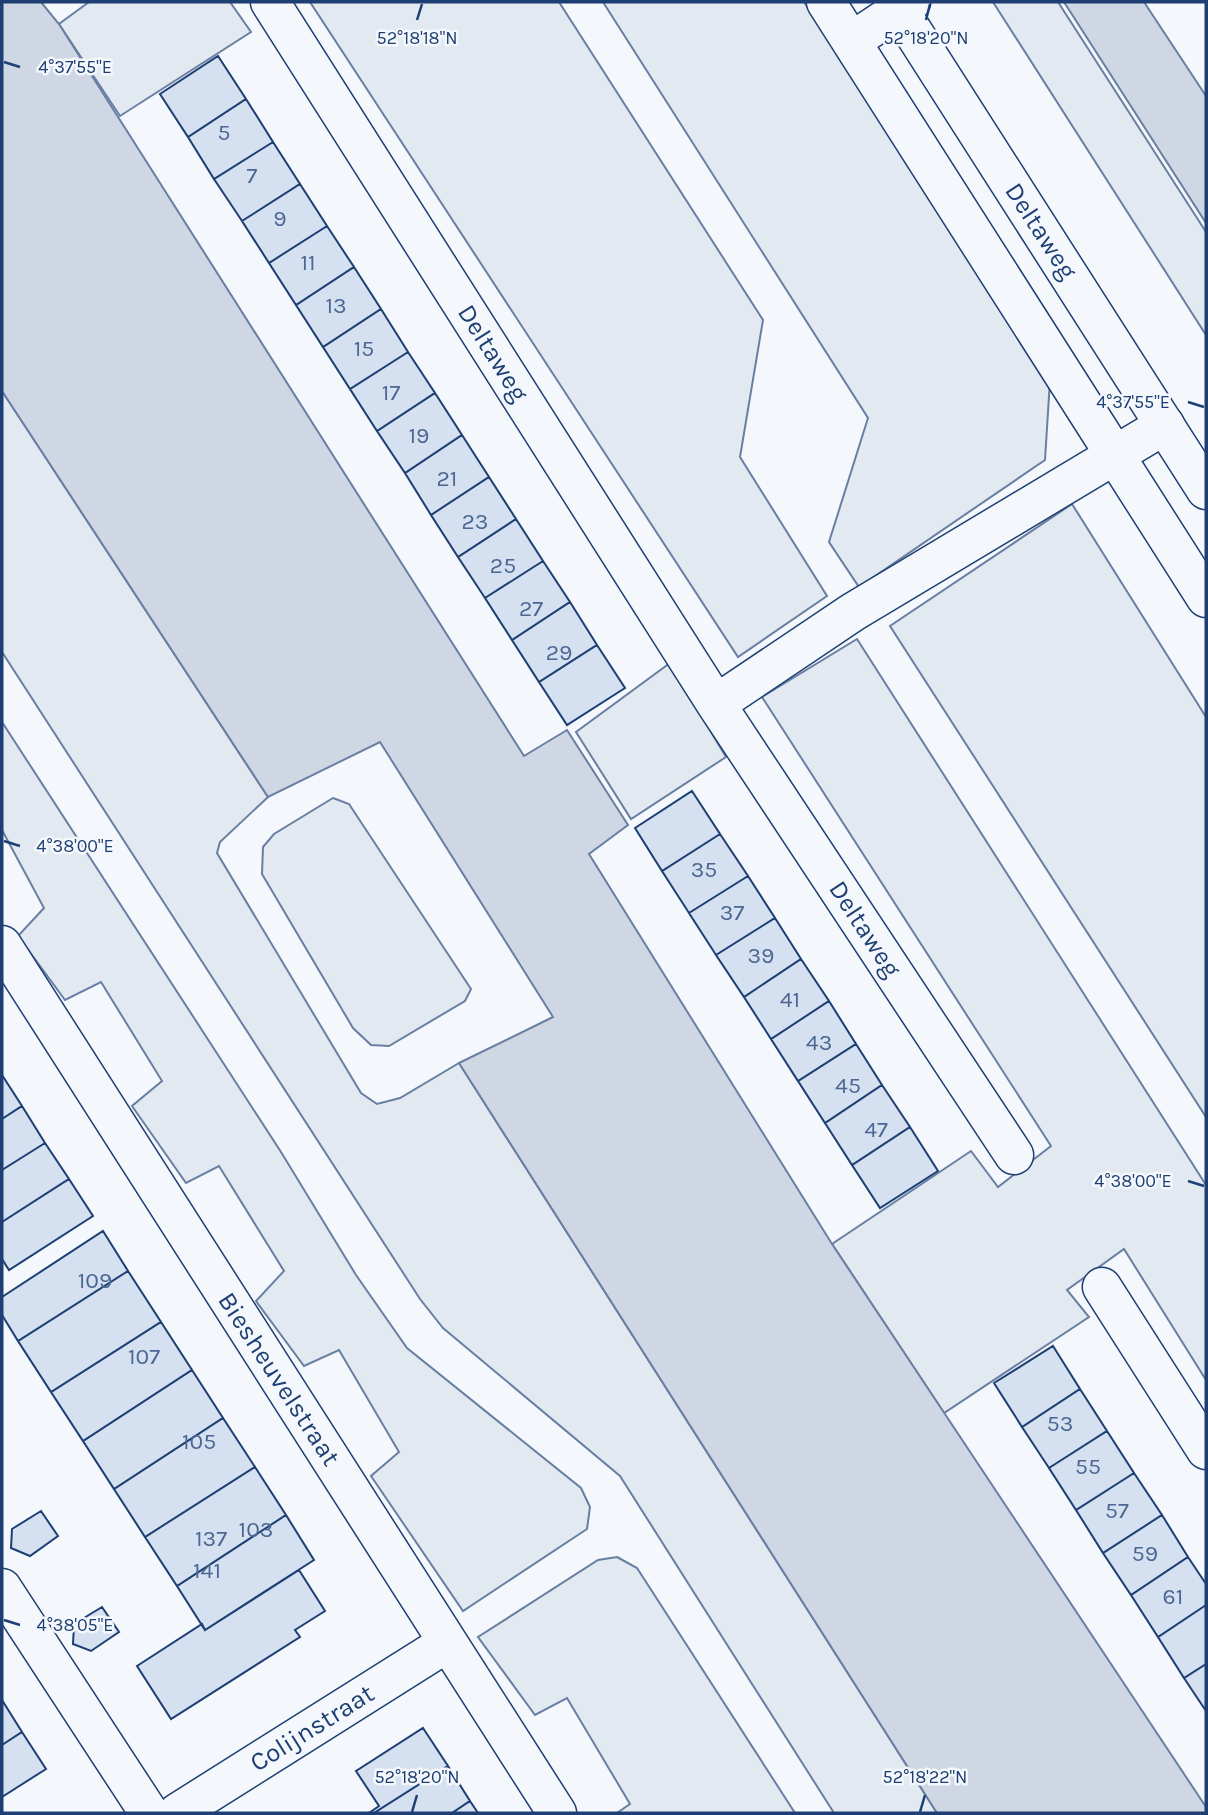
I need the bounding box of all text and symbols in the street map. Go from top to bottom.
text: 52°18'18"N [377,27,457,49]
text: 52°18'20"N [883,27,969,49]
text: 4°37'55"E [38,56,112,78]
house number: 5 [218,119,230,146]
house number: 7 [247,162,258,189]
street label: Deltaweg [998,177,1084,285]
house number: 9 [273,205,287,232]
house number: 11 [300,249,316,276]
house number: 13 [325,292,347,319]
street label: Deltaweg [451,299,535,408]
house number: 15 [354,335,374,362]
house number: 17 [382,379,400,406]
text: 4°37'55"E [1096,391,1170,413]
house number: 19 [409,422,429,449]
house number: 21 [437,465,457,492]
house number: 23 [462,508,488,535]
house number: 25 [490,552,516,579]
house number: 27 [519,595,543,622]
house number: 29 [546,639,572,666]
text: 4°38'00"E [36,835,114,857]
house number: 35 [691,856,717,883]
street label: Deltaweg [822,875,908,983]
house number: 37 [720,899,744,926]
house number: 39 [748,942,774,969]
house number: 41 [780,986,800,1013]
house number: 43 [806,1029,832,1056]
house number: 45 [835,1072,861,1099]
house number: 47 [864,1116,888,1143]
text: 4°38'00"E [1094,1170,1172,1192]
house number: 109 [78,1267,112,1294]
street label: Biesheuvelstraat [211,1286,347,1472]
house number: 107 [128,1343,160,1370]
house number: 53 [1047,1410,1073,1437]
house number: 105 [182,1428,216,1455]
house number: 55 [1075,1453,1101,1480]
house number: 57 [1105,1497,1129,1524]
house number: 103 [239,1516,273,1543]
house number: 137 [195,1525,227,1552]
house number: 59 [1132,1540,1158,1567]
house number: 141 [193,1557,221,1584]
house number: 61 [1163,1583,1183,1610]
text: 4°38'05"E [37,1614,113,1636]
street label: Colijnstraat [244,1678,380,1778]
text: 52°18'20"N [374,1766,460,1788]
text: 52°18'22"N [883,1766,967,1788]

